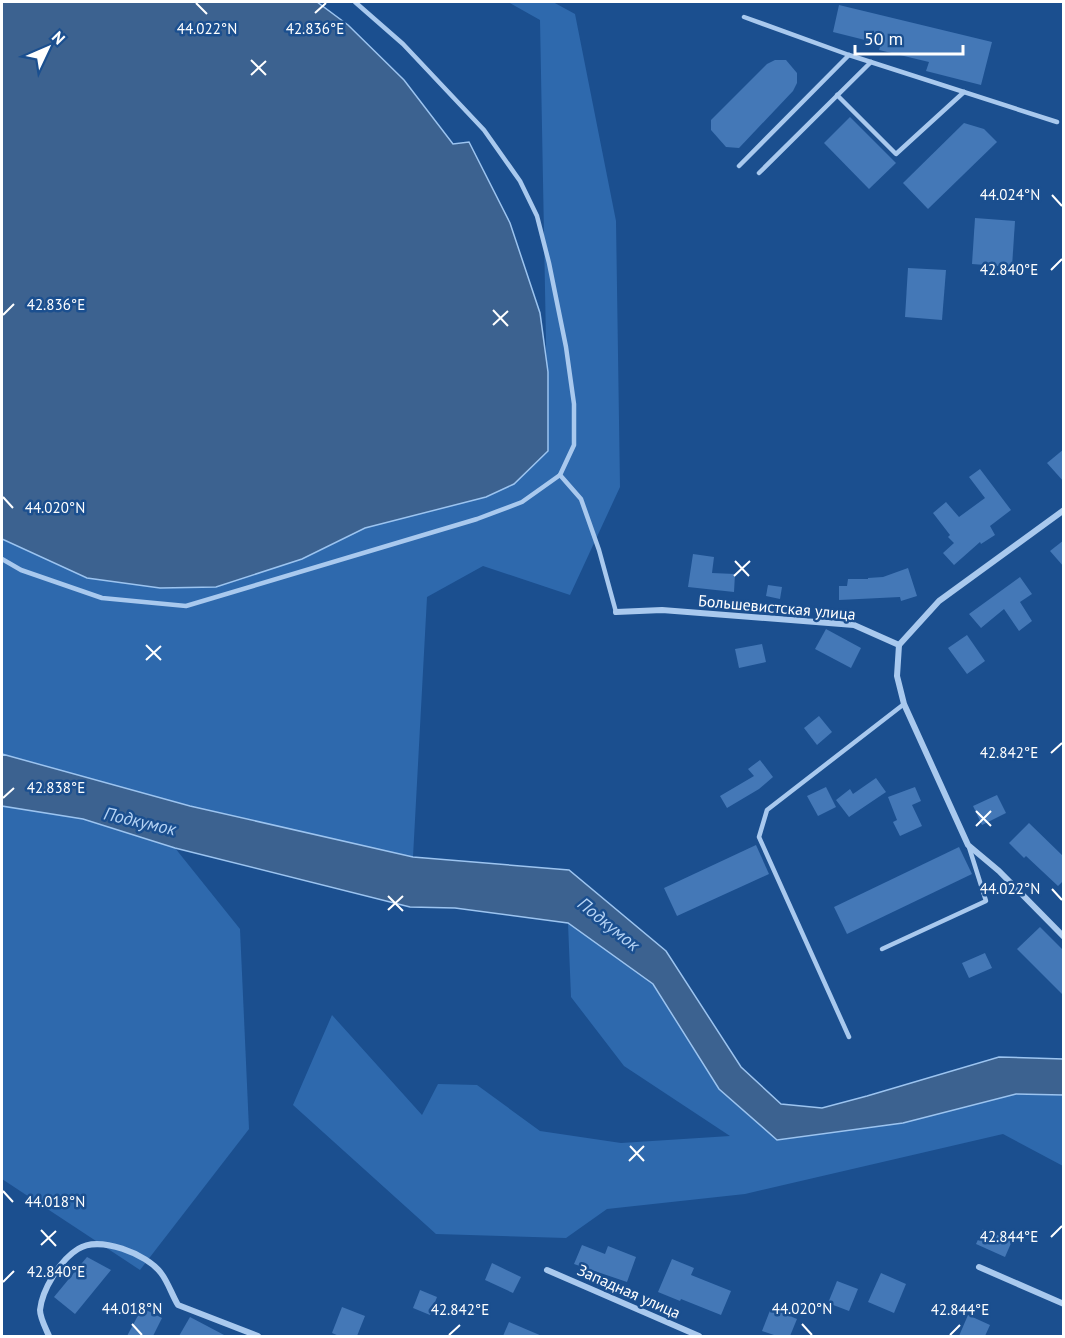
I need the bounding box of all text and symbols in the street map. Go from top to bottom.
north arrow [18,18,78,78]
scale bar [855,18,963,56]
text: 44.022°N [177,19,237,38]
text: 42.836°E [286,19,344,38]
text: N [48,27,70,48]
text: 50 m [864,27,903,50]
text: 44.024°N [980,185,1040,204]
text: 42.840°E [980,260,1038,279]
text: 42.836°E [27,295,85,314]
text: 44.020°N [25,498,85,517]
street label: Большевистская улица [698,590,856,624]
text: 42.842°E [980,743,1038,762]
text: 42.838°E [27,778,85,797]
water label: Подкумок [102,802,179,841]
text: 44.022°N [980,879,1040,898]
water label: Подкумок [573,892,645,956]
text: 44.018°N [25,1192,85,1211]
text: 42.844°E [980,1227,1038,1246]
street label: Западная улица [574,1259,684,1323]
text: 42.840°E [27,1262,85,1281]
text: 44.018°N [102,1299,162,1318]
text: 44.020°N [772,1299,832,1318]
text: 42.842°E [431,1300,489,1319]
text: 42.844°E [931,1300,989,1319]

